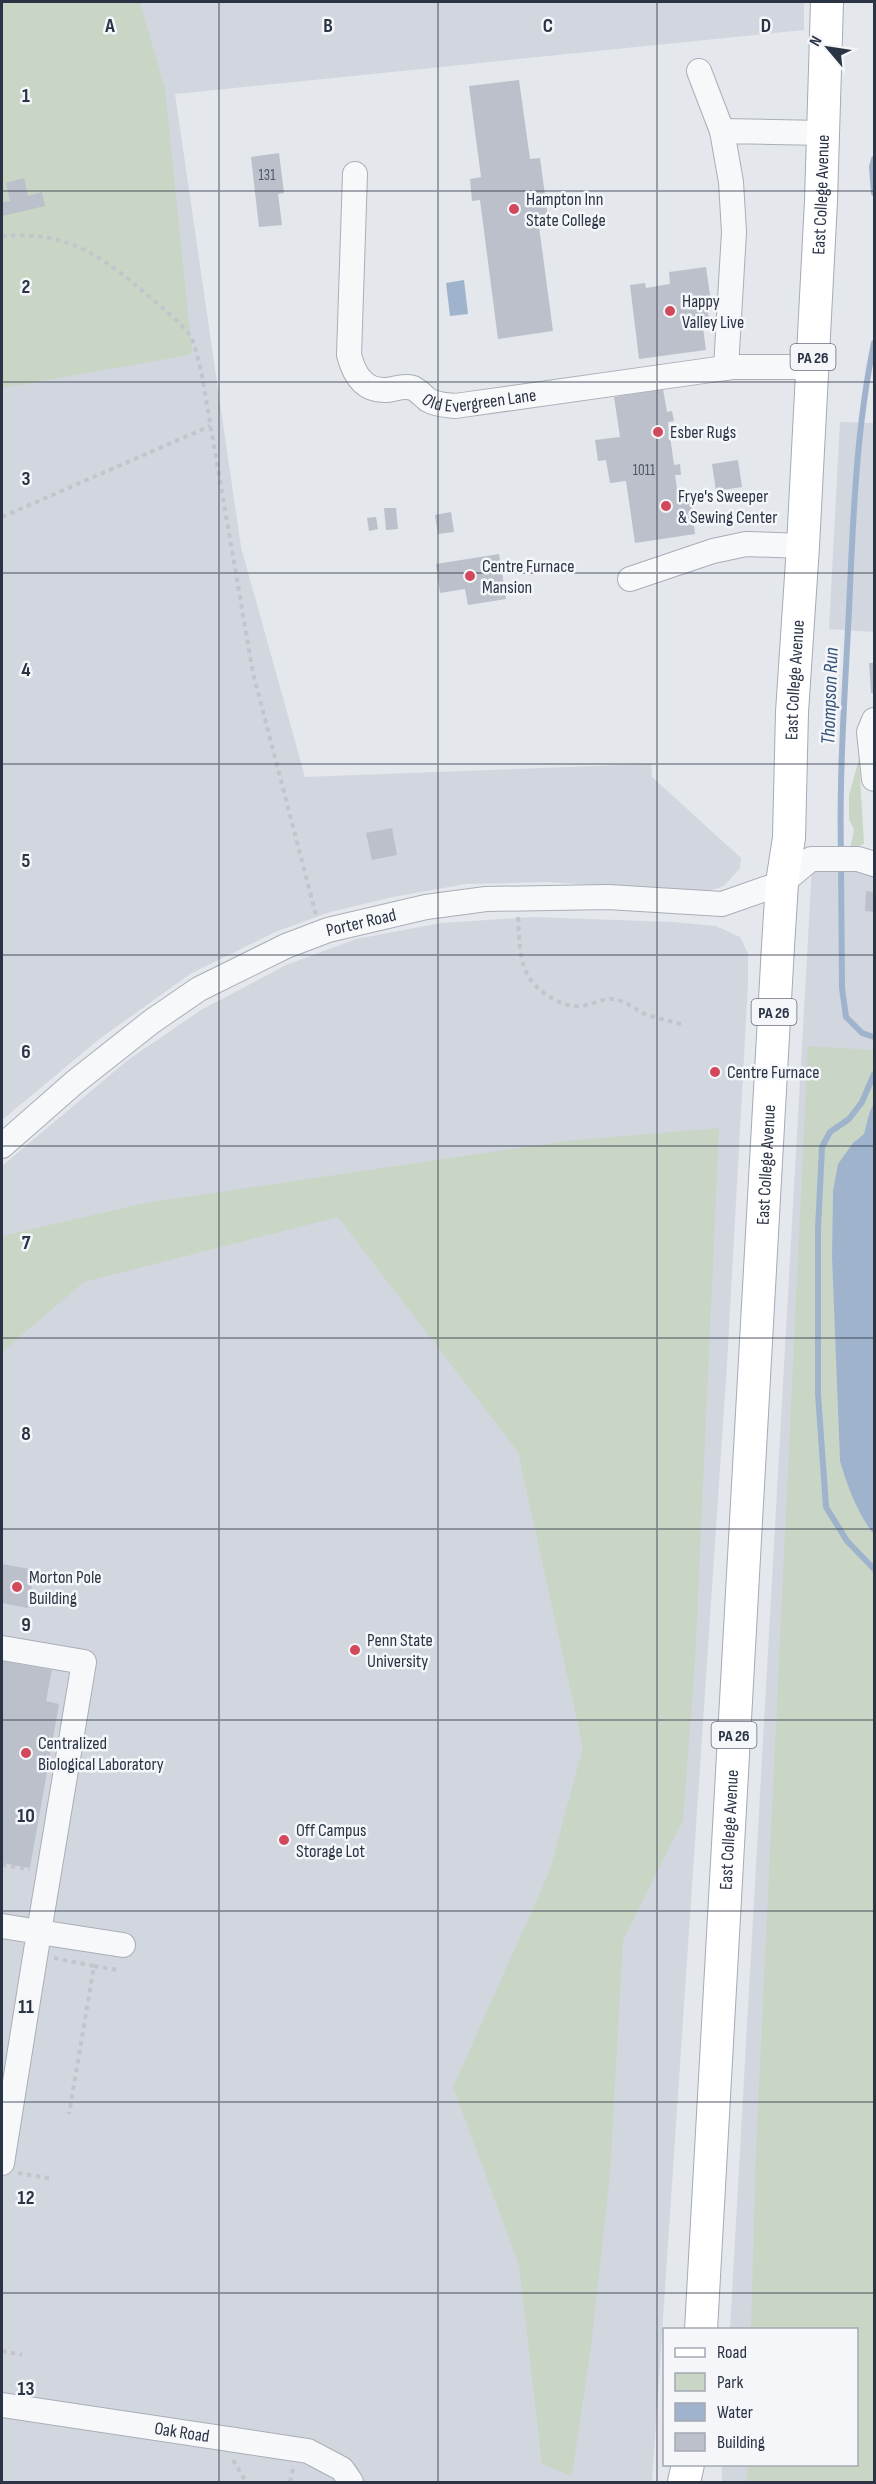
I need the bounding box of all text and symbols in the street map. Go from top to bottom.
text: A [104,14,115,38]
text: B [323,14,333,38]
text: C [543,14,553,38]
text: D [761,14,771,38]
north arrow [798,18,858,78]
text: N [806,33,827,50]
text: 1 [22,84,30,108]
street label: East College Avenue [808,134,834,255]
house number: 131 [259,166,276,185]
place label: Hampton Inn State College [526,189,606,231]
marker: Hampton Inn State College [507,202,521,216]
text: 2 [22,275,30,299]
place label: Happy Valley Live [682,291,744,333]
marker: Happy Valley Live [663,304,677,318]
road number: PA 26 [790,344,836,370]
street label: Old Evergreen Lane [417,385,538,417]
place label: Esber Rugs [670,422,736,443]
marker: Esber Rugs [651,425,665,439]
house number: 1011 [633,461,656,480]
text: 3 [22,467,31,491]
place label: Frye's Sweeper & Sewing Center [678,486,777,528]
marker: Frye's Sweeper & Sewing Center [659,499,673,513]
place label: Centre Furnace Mansion [482,556,575,598]
marker: Centre Furnace Mansion [463,569,477,583]
street label: East College Avenue [781,619,809,740]
water label: Thompson Run [816,647,844,745]
text: 4 [21,658,31,682]
text: 5 [22,849,31,873]
street label: Porter Road [324,904,398,941]
road number: PA 26 [752,999,796,1025]
text: 6 [21,1040,31,1064]
place label: Centre Furnace [727,1062,820,1083]
marker: Centre Furnace [708,1065,722,1079]
street label: East College Avenue [753,1104,780,1225]
text: 7 [22,1231,31,1255]
text: 8 [21,1422,31,1446]
place label: Morton Pole Building [29,1567,102,1609]
marker: Morton Pole Building [10,1580,24,1594]
text: 9 [21,1613,31,1637]
place label: Penn State University [367,1630,433,1672]
marker: Penn State University [348,1643,362,1657]
road number: PA 26 [712,1722,756,1748]
place label: Centralized Biological Laboratory [38,1733,164,1775]
marker: Centralized Biological Laboratory [19,1746,33,1760]
street label: East College Avenue [716,1769,743,1890]
text: 10 [17,1804,35,1828]
place label: Off Campus Storage Lot [296,1820,366,1862]
marker: Off Campus Storage Lot [277,1833,291,1847]
text: 11 [18,1995,34,2019]
text: 12 [18,2186,34,2210]
legend [663,2328,858,2466]
text: Road [717,2342,747,2363]
text: Park [717,2372,743,2393]
text: 13 [18,2377,34,2401]
text: Water [717,2402,753,2423]
street label: Oak Road [153,2418,211,2447]
text: Building [717,2432,765,2453]

